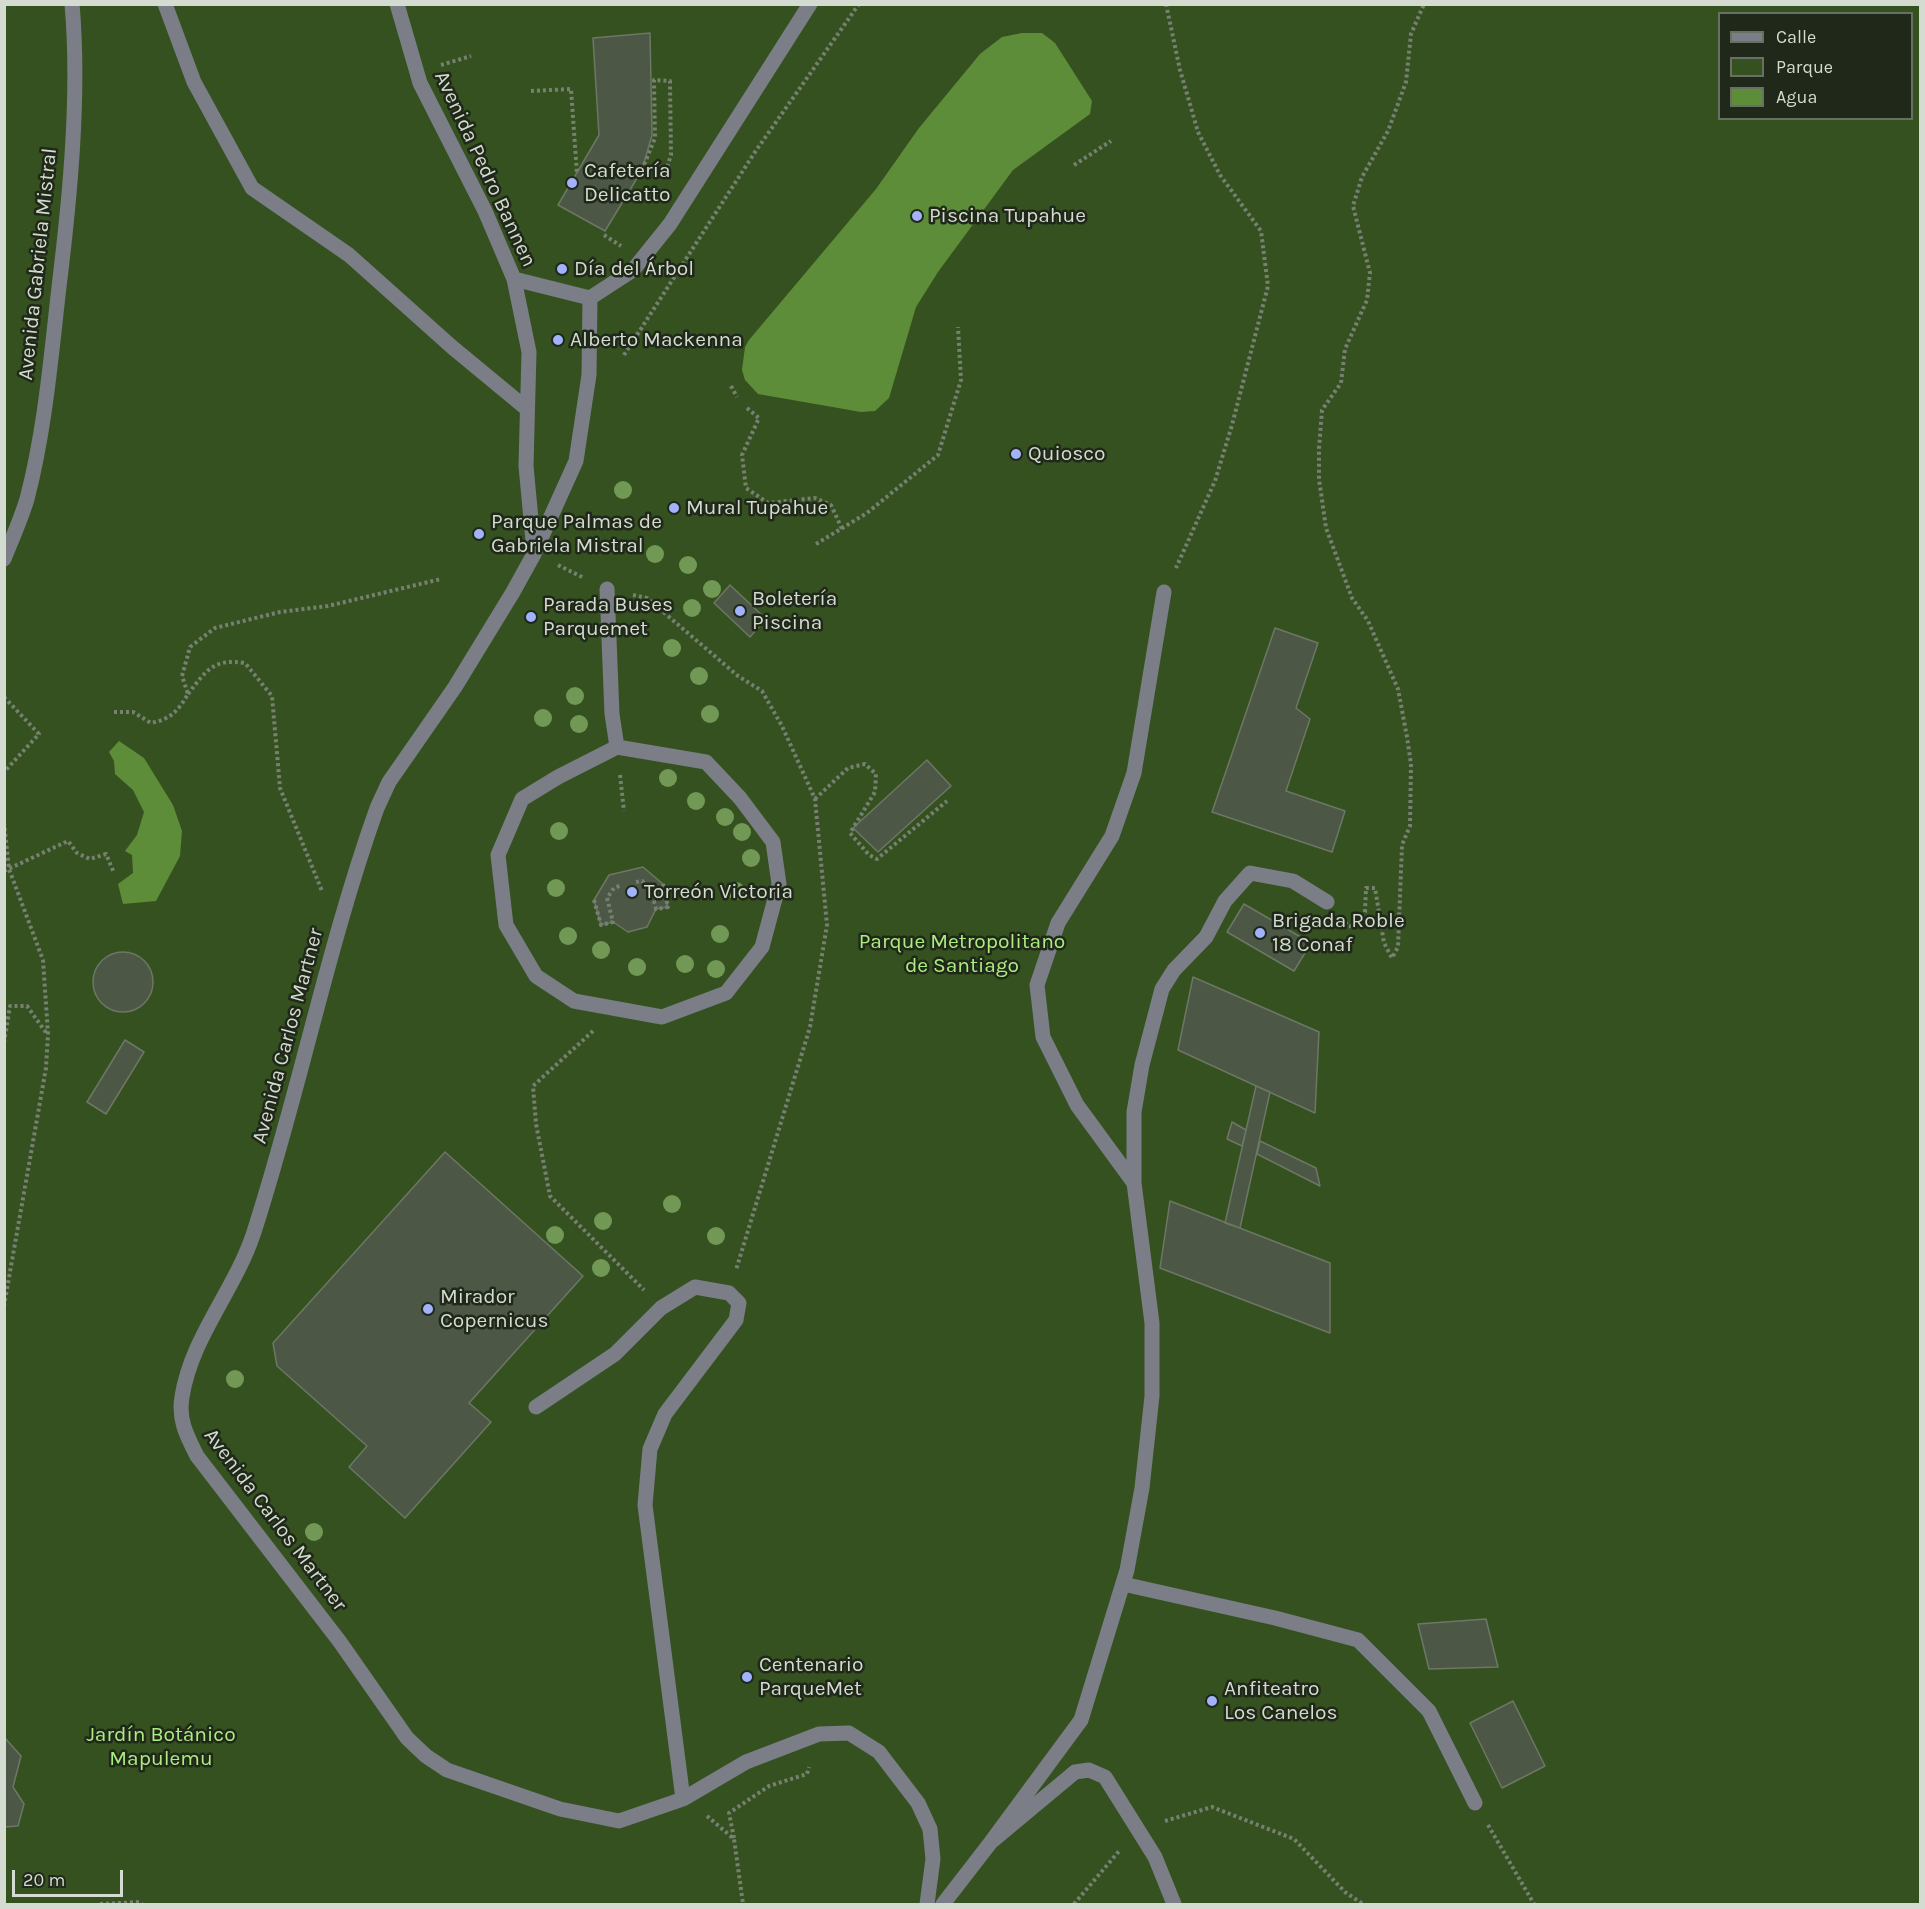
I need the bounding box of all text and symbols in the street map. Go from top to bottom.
legend [1718,12,1913,120]
text: Calle [1776,26,1816,48]
text: Parque [1776,56,1833,78]
street label: Avenida Pedro Bannen [429,67,541,271]
text: Agua [1776,86,1817,108]
street label: Avenida Gabriela Mistral [13,147,63,381]
place label: Cafetería Delicatto [584,158,670,208]
marker: Cafetería Delicatto [565,176,579,190]
place label: Piscina Tupahue [929,203,1086,229]
marker: Piscina Tupahue [910,209,924,223]
place label: Día del Árbol [574,256,694,282]
marker: Día del Árbol [555,262,569,276]
place label: Alberto Mackenna [570,327,743,353]
marker: Alberto Mackenna [551,333,565,347]
place label: Quiosco [1028,441,1105,467]
marker: Quiosco [1009,447,1023,461]
place label: Mural Tupahue [686,495,828,521]
marker: Mural Tupahue [667,501,681,515]
place label: Parque Palmas de Gabriela Mistral [491,509,662,559]
marker: Parque Palmas de Gabriela Mistral [472,527,486,541]
place label: Boletería Piscina [752,586,837,636]
place label: Parada Buses Parquemet [543,592,673,642]
marker: Boletería Piscina [733,604,747,618]
marker: Parada Buses Parquemet [524,610,538,624]
place label: Torreón Victoria [644,879,793,905]
marker: Torreón Victoria [625,885,639,899]
place label: Brigada Roble 18 Conaf [1272,908,1405,958]
street label: Avenida Carlos Martner [247,925,329,1147]
marker: Brigada Roble 18 Conaf [1253,926,1267,940]
park label: Parque Metropolitano de Santiago [859,929,1065,979]
place label: Mirador Copernicus [440,1284,549,1334]
marker: Mirador Copernicus [421,1302,435,1316]
street label: Avenida Carlos Martner [198,1424,352,1616]
place label: Centenario ParqueMet [759,1652,864,1702]
marker: Centenario ParqueMet [740,1670,754,1684]
place label: Anfiteatro Los Canelos [1224,1676,1338,1726]
marker: Anfiteatro Los Canelos [1205,1694,1219,1708]
park label: Jardín Botánico Mapulemu [86,1722,236,1772]
scale bar [15,1858,126,1896]
text: 20 m [23,1869,65,1891]

